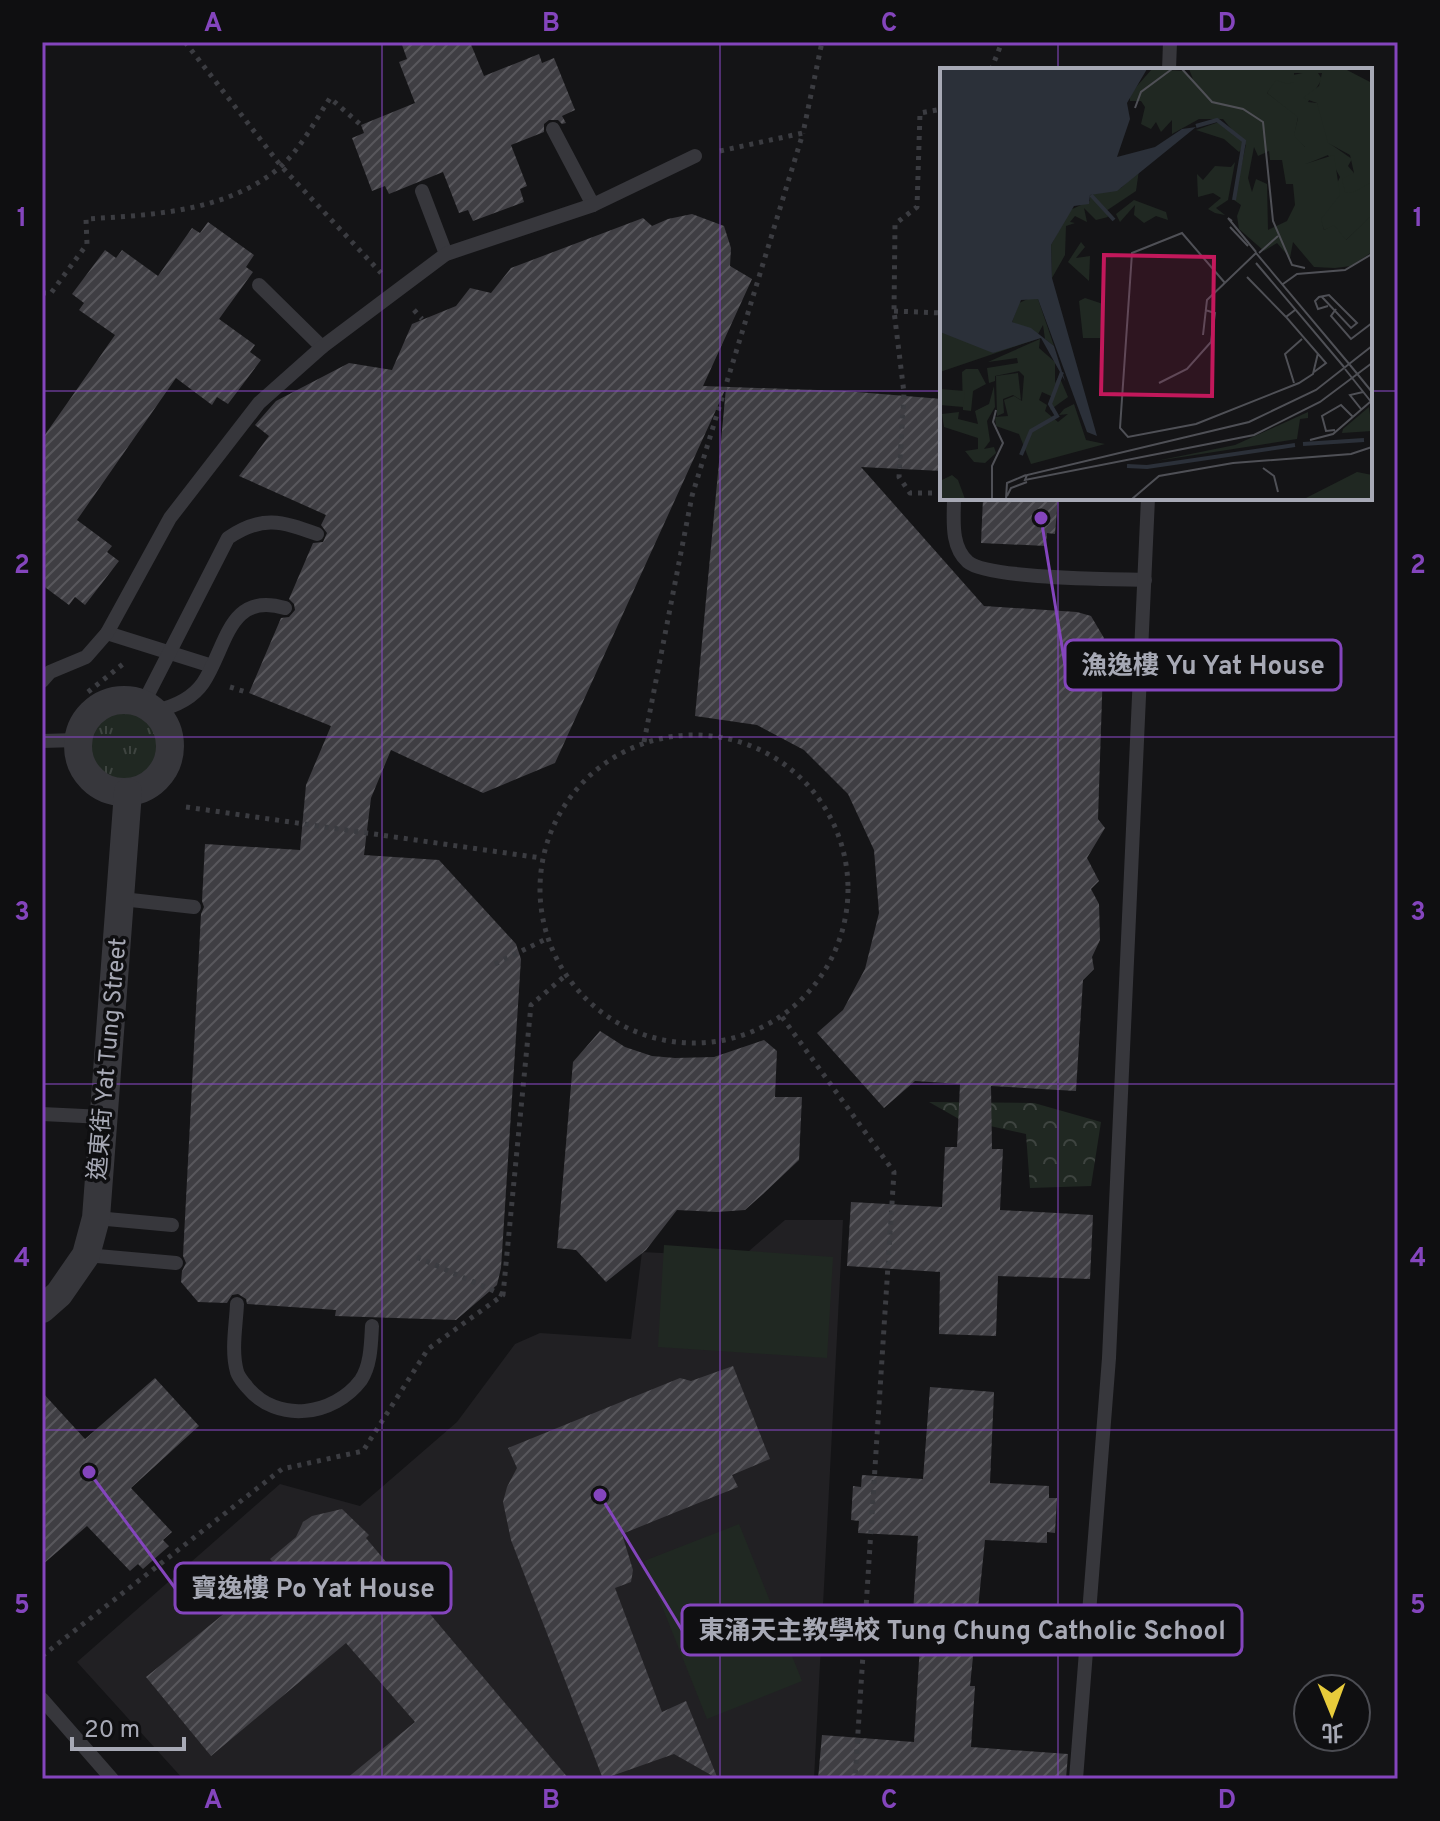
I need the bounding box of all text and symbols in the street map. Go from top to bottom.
text: A [204,8,222,41]
text: B [542,8,560,41]
text: C [881,8,897,41]
text: D [1218,8,1236,41]
inset map [940,68,1372,500]
text: 1 [17,203,27,236]
text: 1 [1413,203,1423,236]
text: 2 [14,550,30,583]
text: 2 [1410,550,1426,583]
callout: 漁逸樓 Yu Yat House [1065,640,1341,690]
text: 漁逸樓 Yu Yat House [1081,651,1325,684]
text: 3 [14,897,30,930]
text: 3 [1410,897,1426,930]
street label: 逸東街 Yat Tung Street [83,937,135,1181]
text: 4 [14,1243,30,1276]
text: 4 [1410,1243,1426,1276]
callout: 寶逸樓 Po Yat House [175,1563,451,1613]
text: 寶逸樓 Po Yat House [191,1574,435,1607]
text: 5 [14,1590,30,1623]
text: 5 [1410,1590,1426,1623]
callout: 東涌天主教學校 Tung Chung Catholic School [682,1605,1242,1655]
text: 東涌天主教學校 Tung Chung Catholic School [698,1616,1226,1649]
north arrow [1292,1673,1372,1753]
scale bar [72,1701,184,1751]
text: 20 m [84,1716,140,1746]
text: 北 [1321,1717,1344,1744]
text: A [204,1785,222,1818]
text: B [542,1785,560,1818]
text: C [881,1785,897,1818]
text: D [1218,1785,1236,1818]

